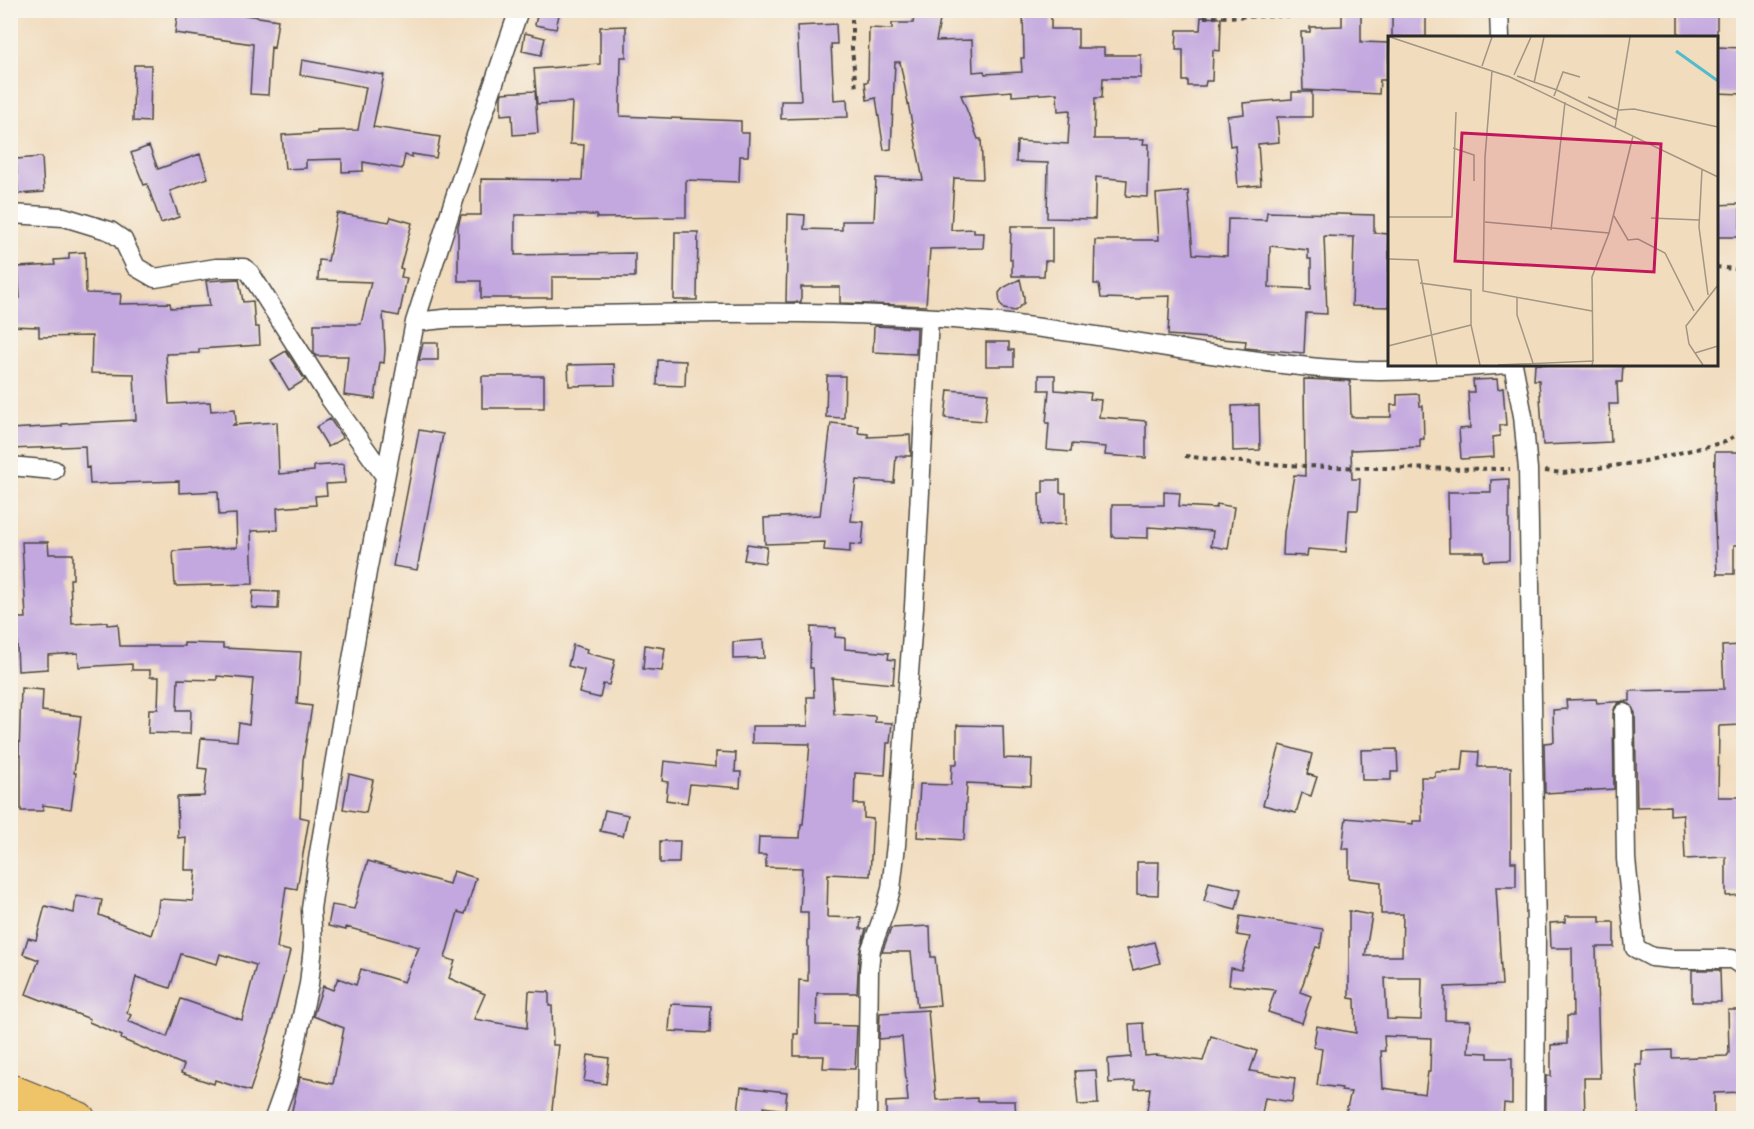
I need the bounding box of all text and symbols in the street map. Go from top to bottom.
inset map [1388,36,1718,366]

